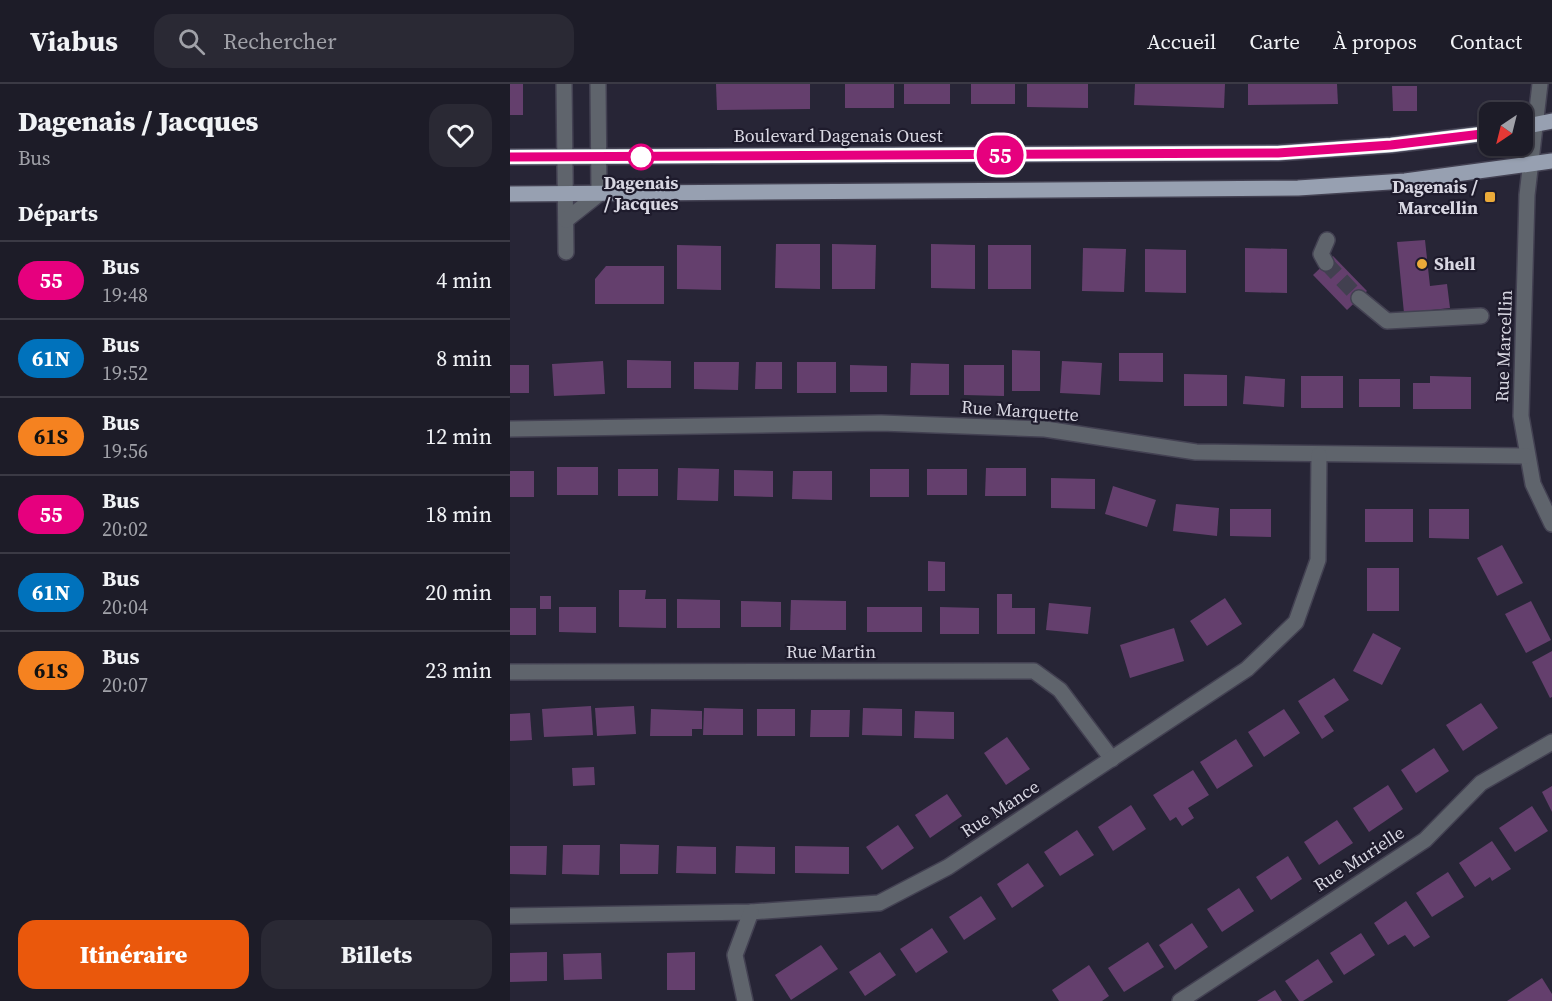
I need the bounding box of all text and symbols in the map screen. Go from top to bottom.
search box [154,14,574,68]
text: Viabus [30,22,118,60]
icon: search [175,25,208,58]
text: Rechercher [223,26,337,56]
text: Accueil [1147,27,1216,56]
text: Carte [1249,27,1300,56]
text: À propos [1333,27,1417,56]
text: Contact [1450,27,1522,56]
text: Dagenais / Jacques [18,102,258,140]
north arrow [1479,102,1533,156]
map controls [1479,102,1533,156]
button: heart [429,104,492,167]
street label: Boulevard Dagenais Ouest [734,123,943,148]
line badge: 55 [973,136,1027,174]
text: 55 [989,141,1011,170]
text: Bus [18,144,51,172]
marker: Dagenais / Jacques [628,144,654,170]
place label: Dagenais / Jacques [603,170,679,216]
place label: Dagenais / Marcellin [1392,174,1478,220]
marker: Dagenais / Marcellin [1483,190,1497,204]
text: Départs [18,198,98,228]
text: Bus [102,251,139,281]
place label: Shell [1434,251,1476,276]
marker: Shell [1415,257,1429,271]
text: 4 min [436,265,492,295]
text: 55 [40,266,62,295]
text: 19:48 [102,281,148,309]
street label: Rue Marcellin [1489,289,1518,403]
text: Bus [102,329,139,359]
text: 8 min [436,343,492,373]
text: 61N [32,344,70,373]
text: 19:52 [102,359,148,387]
street label: Rue Marquette [960,394,1080,427]
text: Bus [102,407,139,437]
text: 12 min [425,421,492,451]
text: 61S [34,422,68,451]
text: 19:56 [102,437,148,465]
text: Bus [102,485,139,515]
text: 18 min [425,499,492,529]
text: 55 [40,500,62,529]
text: 20:02 [102,515,148,543]
text: Bus [102,563,139,593]
text: 20 min [425,577,492,607]
text: 61N [32,578,70,607]
text: 20:04 [102,593,148,621]
street label: Rue Martin [786,639,876,664]
text: Bus [102,641,139,671]
text: 23 min [425,655,492,685]
text: 61S [34,656,68,685]
text: 20:07 [102,671,148,699]
street label: Rue Mance [956,774,1044,843]
street label: Rue Murielle [1309,820,1409,897]
button: Itinéraire [18,920,249,989]
button: Billets [261,920,492,989]

